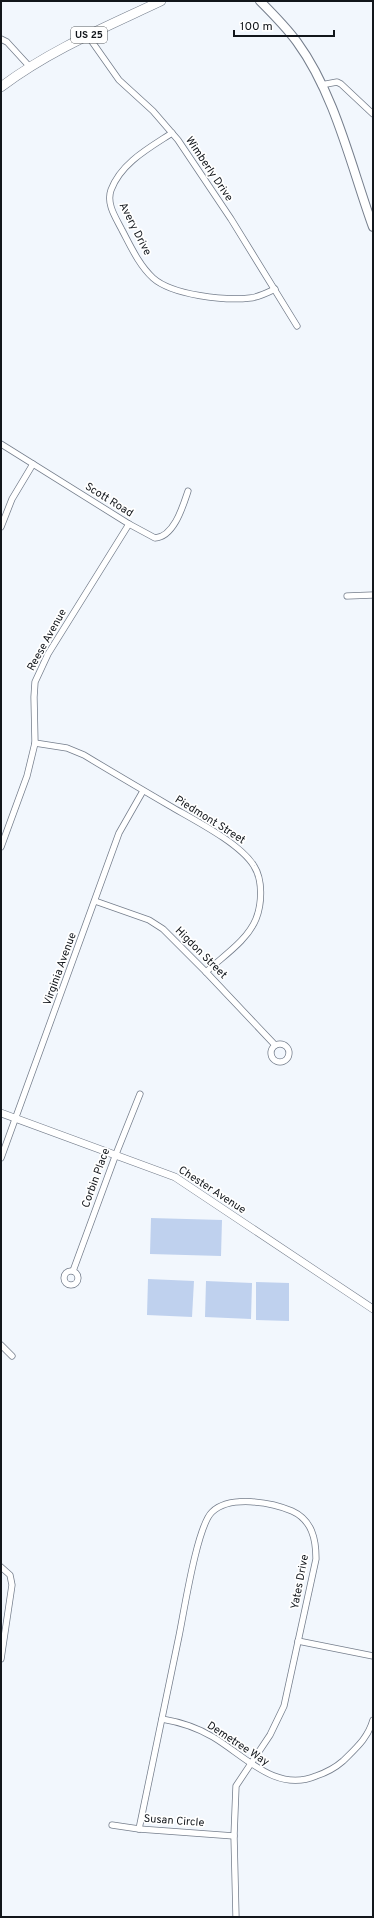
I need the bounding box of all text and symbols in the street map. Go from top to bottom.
scale bar [234,12,334,38]
text: 100 m [240,19,273,35]
road number: US 25 [71,27,107,43]
street label: Wimberly Drive [182,134,236,204]
street label: Avery Drive [116,200,154,258]
street label: Scott Road [82,480,136,520]
street label: Reese Avenue [24,606,70,674]
street label: Piedmont Street [172,793,248,847]
street label: Higdon Street [172,924,230,982]
street label: Virginia Avenue [40,931,80,1007]
street label: Corbin Place [79,1146,113,1210]
street label: Chester Avenue [176,1163,248,1217]
street label: Yates Drive [288,1553,312,1611]
street label: Demetree Way [204,1719,272,1769]
street label: Susan Circle [143,1812,205,1830]

